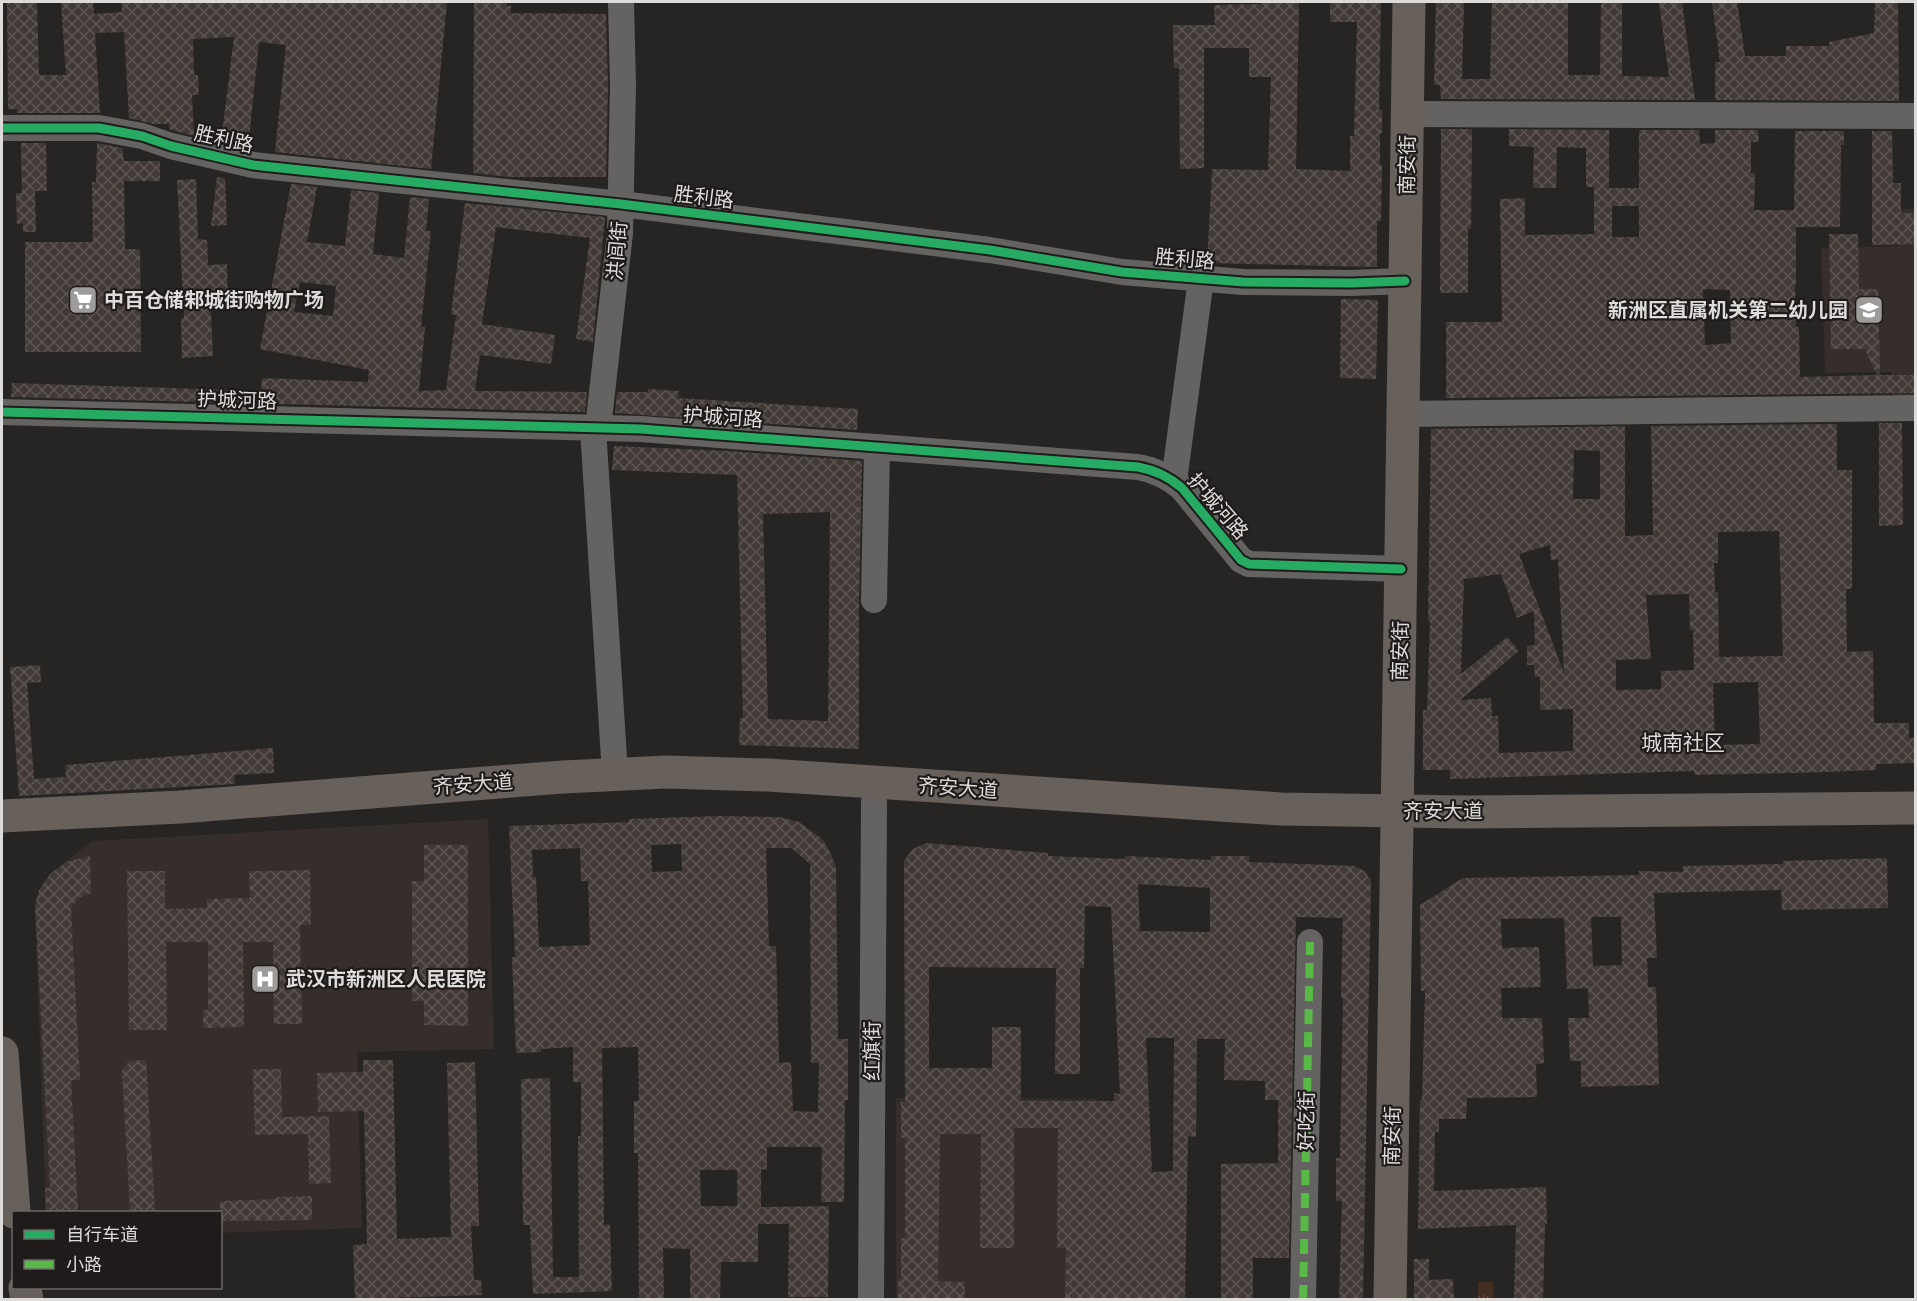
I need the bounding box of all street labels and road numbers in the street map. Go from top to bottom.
street label: 胜利路 [192,122,256,157]
street label: 南安街 [1395,135,1420,195]
street label: 胜利路 [673,182,735,213]
street label: 洪闾街 [603,220,632,282]
street label: 胜利路 [1154,245,1216,274]
street label: 护城河路 [197,388,277,413]
street label: 护城河路 [682,403,764,432]
street label: 护城河路 [1183,469,1253,544]
street label: 南安街 [1388,621,1413,681]
street label: 齐安大道 [432,770,514,799]
street label: 齐安大道 [917,774,999,803]
street label: 齐安大道 [1403,800,1483,823]
street label: 红旗街 [861,1021,884,1081]
street label: 好吃街 [1294,1091,1319,1151]
street label: 南安街 [1380,1106,1405,1166]

